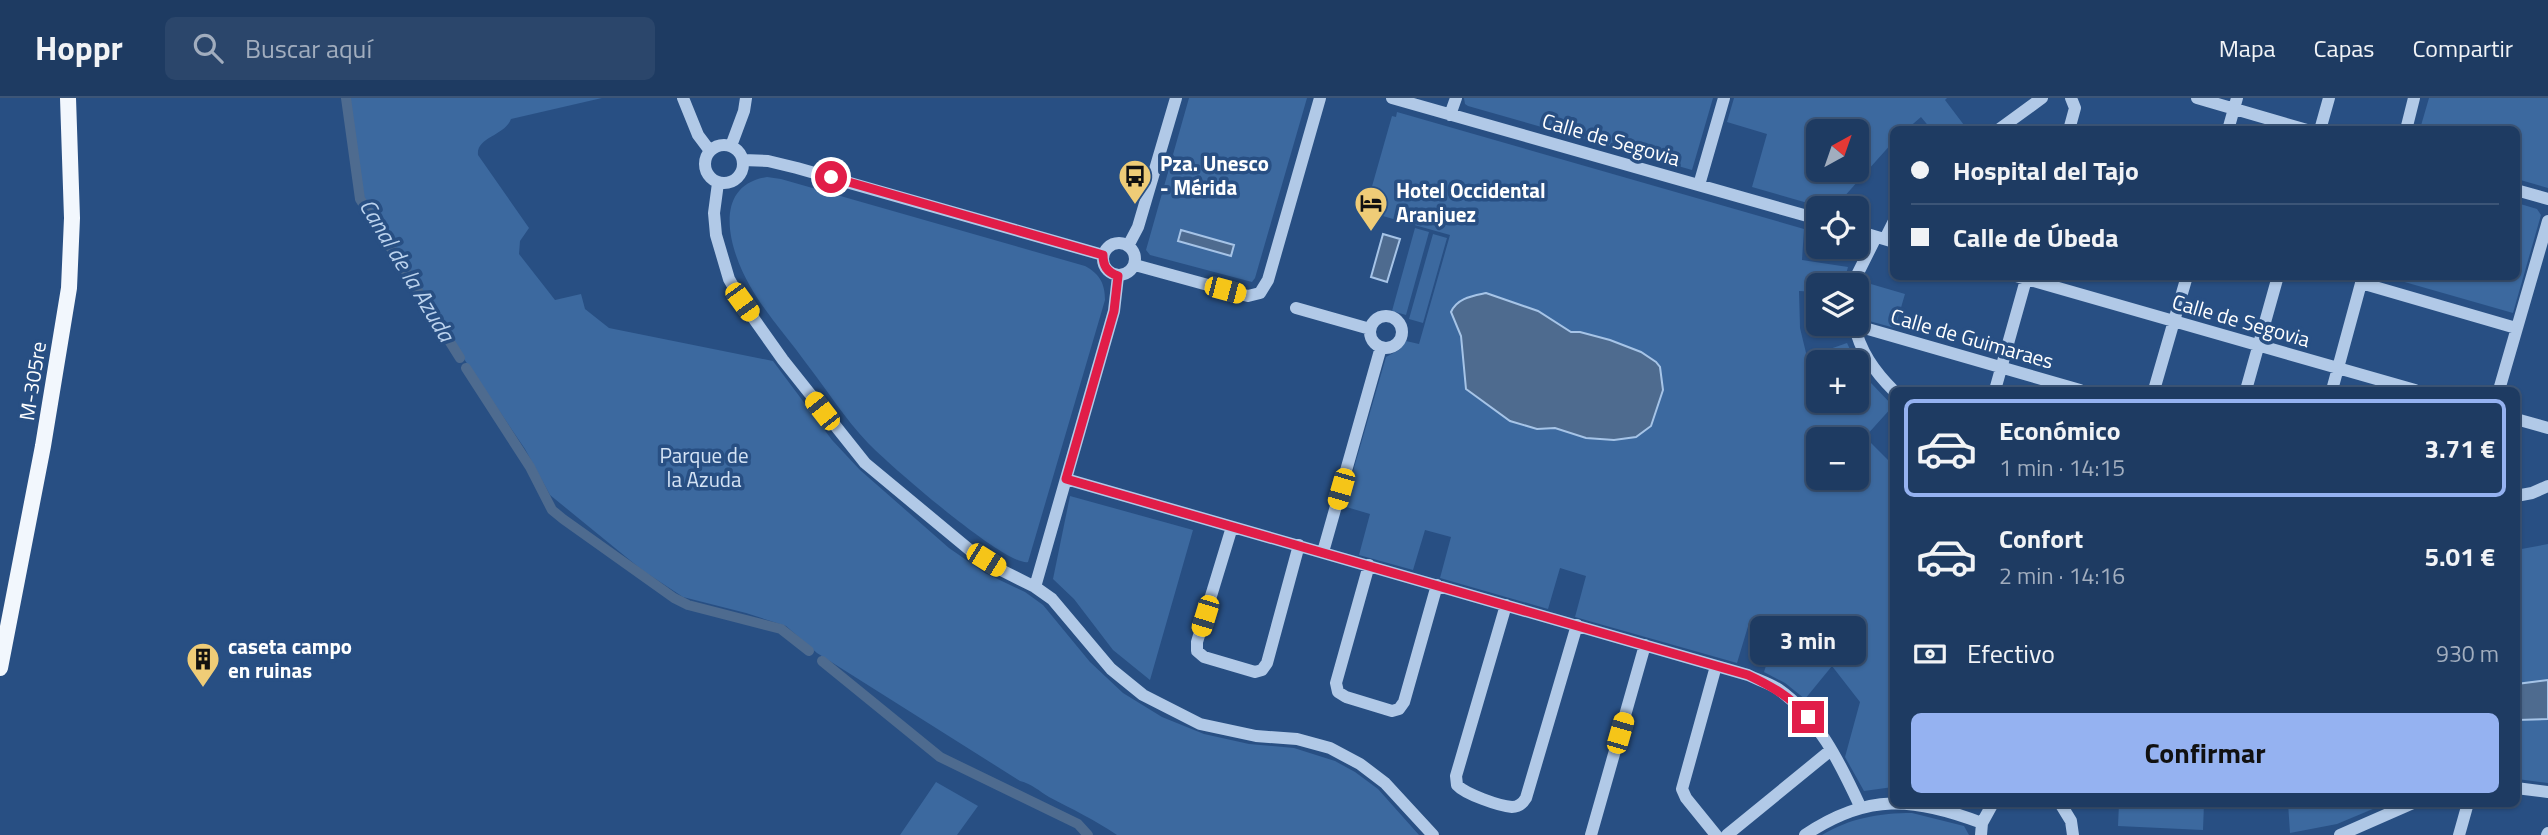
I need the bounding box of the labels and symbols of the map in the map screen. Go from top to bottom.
street label: Calle de Segovia [1539,104,1684,174]
north arrow [1806,119,1869,182]
place label: Pza. Unesco - Mérida [1160,147,1269,203]
bus stop icon: Pza. Unesco - Mérida [1116,157,1154,206]
route start [815,161,847,193]
place label: Hotel Occidental Aranjuez [1396,174,1546,230]
hotel icon: Hotel Occidental Aranjuez [1352,184,1390,233]
water label: Canal de la Azuda [351,192,465,349]
car [1202,274,1249,306]
car [722,279,763,325]
street label: Calle de Segovia [2169,285,2314,355]
street label: Calle de Guimaraes [1887,299,2057,377]
street label: M-305re [10,339,54,423]
car [801,388,844,434]
park label: Parque de la Azuda [660,439,749,495]
car [1326,466,1357,512]
car [963,540,1010,580]
car [1189,593,1222,639]
callout: 3 min [1750,616,1866,664]
place label: caseta campo en ruinas [228,630,352,686]
building icon: caseta campo en ruinas [184,640,222,689]
route end [1792,701,1824,733]
car [1605,710,1636,756]

